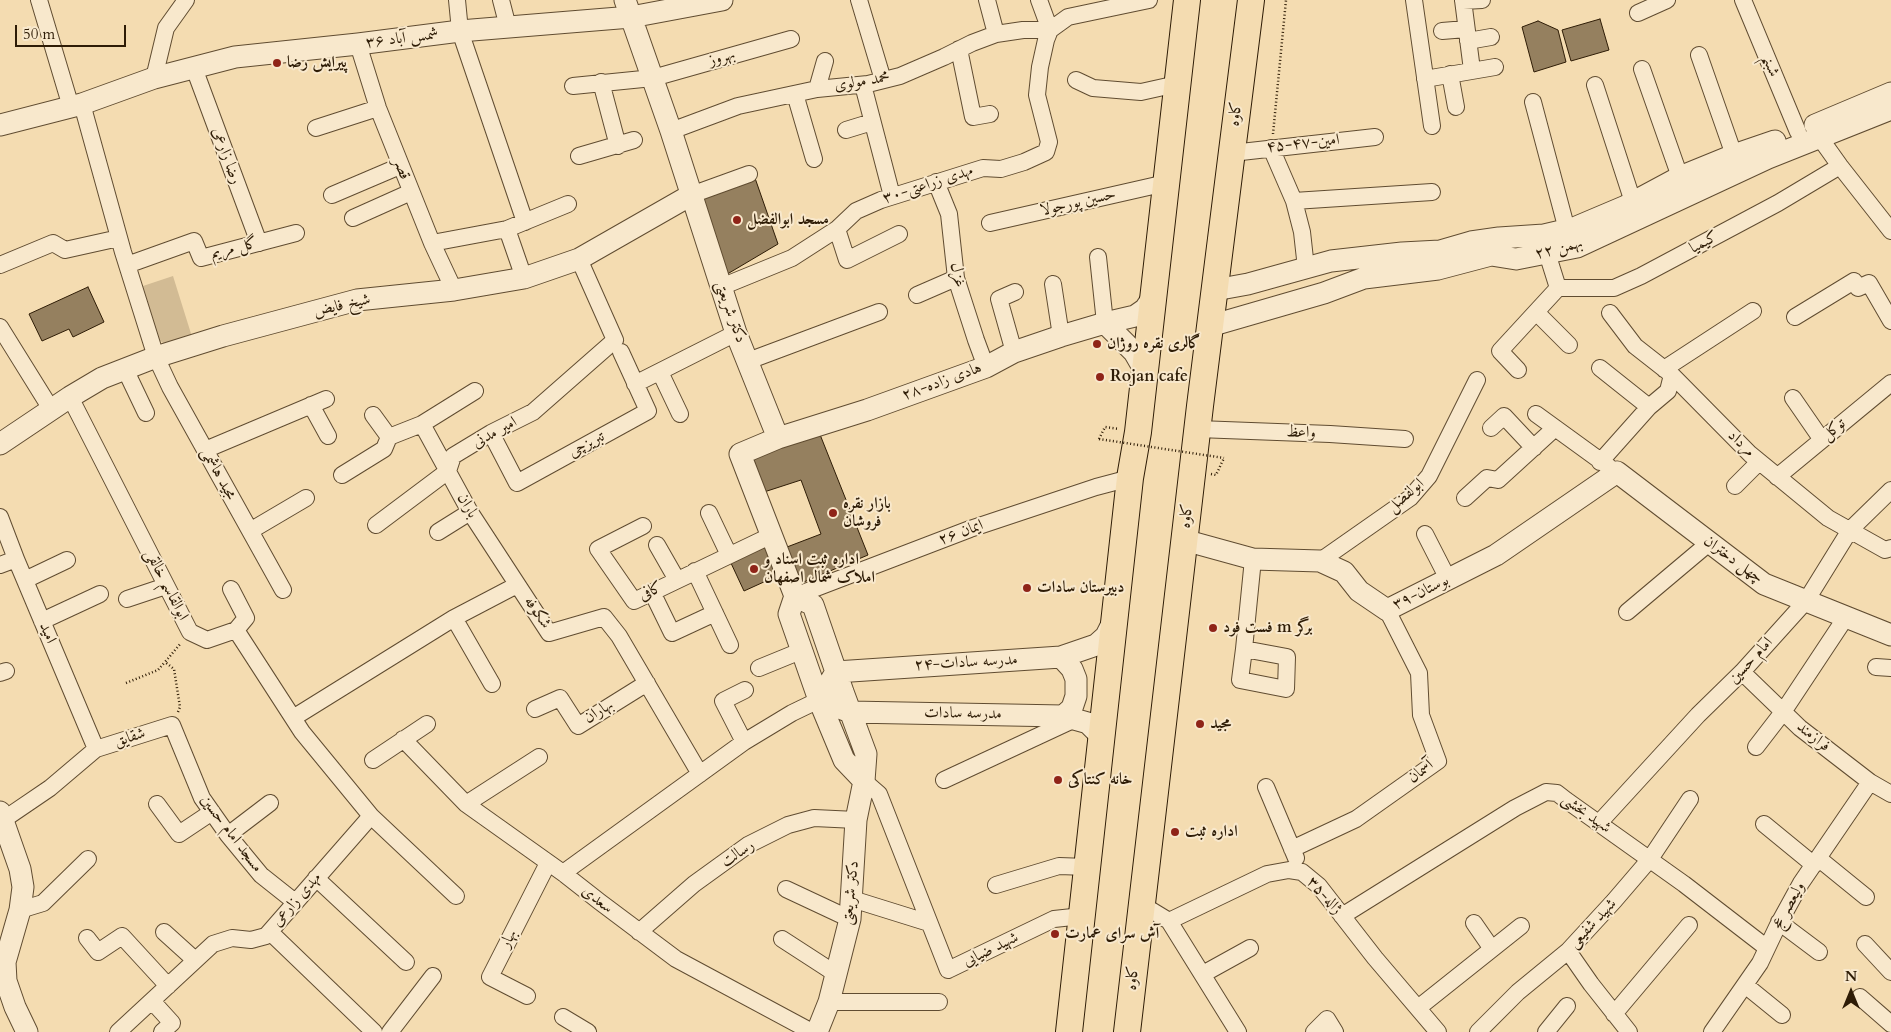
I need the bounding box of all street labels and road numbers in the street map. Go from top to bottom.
street label: شمس آباد ۳۶ [365,25,439,53]
street label: بهروز [706,45,738,71]
street label: شبنم [1757,52,1783,80]
street label: محمد مولوی [833,68,891,96]
street label: کاوه [1225,101,1247,127]
street label: رضا زارعی [207,125,245,187]
street label: ۴۵-۴۷-امین [1265,131,1341,157]
street label: قصر [388,155,414,183]
street label: ۳۰-مهدی زراعتی [880,161,976,209]
street label: حسین پورجولا [1038,185,1118,221]
street label: کیمیا [1687,228,1721,258]
street label: گل مریم [209,234,259,264]
street label: ۲۲ بهمن [1533,234,1585,264]
street label: غزل [945,261,969,289]
street label: دکتر شریعتی [710,278,750,346]
street label: شیخ فایض [312,290,372,322]
street label: ۲۸-هادی زاده [900,359,984,405]
street label: امیر مدنی [469,413,521,453]
street label: توکل [1818,415,1850,445]
street label: واعظ [1286,423,1316,443]
street label: مرداد [1723,426,1759,462]
street label: تبریزچی [566,427,608,463]
street label: مجید هاشمی [196,444,240,504]
street label: ابولفضل [1384,475,1428,517]
street label: باران [452,490,482,522]
street label: کاوه [1176,503,1198,529]
street label: ۲۶ ایمان [936,516,986,550]
street label: چهل دختران [1699,532,1767,588]
street label: ابوالقاسم خالقی [140,546,192,624]
street label: ۳۹-بوستان [1390,571,1452,615]
street label: کافی [636,578,666,606]
street label: شکوفه [519,593,555,633]
street label: امید [34,620,60,646]
street label: امام حسین [1725,634,1777,688]
street label: ۲۴-مدرسه سادات [914,651,1018,675]
street label: بهاران [581,696,617,728]
street label: مدرسه سادات [924,704,1002,724]
street label: فرازمند [1792,718,1834,756]
street label: شقایق [112,724,148,752]
street label: آسمان [1404,756,1438,788]
street label: شهید بخشی [1557,790,1615,838]
street label: مسجد امام حسین [196,791,266,877]
street label: رسالت [718,836,758,872]
street label: دکتر شریعتی [838,860,864,926]
street label: مهدی زارعی [268,869,326,931]
street label: ۳۵-ژاله [1302,873,1346,919]
street label: ولیعصر عج [1768,879,1810,933]
street label: سعدی [577,882,617,918]
street label: شهید شفیعی [1565,895,1621,953]
street label: بهار [496,926,522,952]
street label: شهید ضیایی [960,928,1022,972]
street label: کاوه [1122,965,1144,991]

